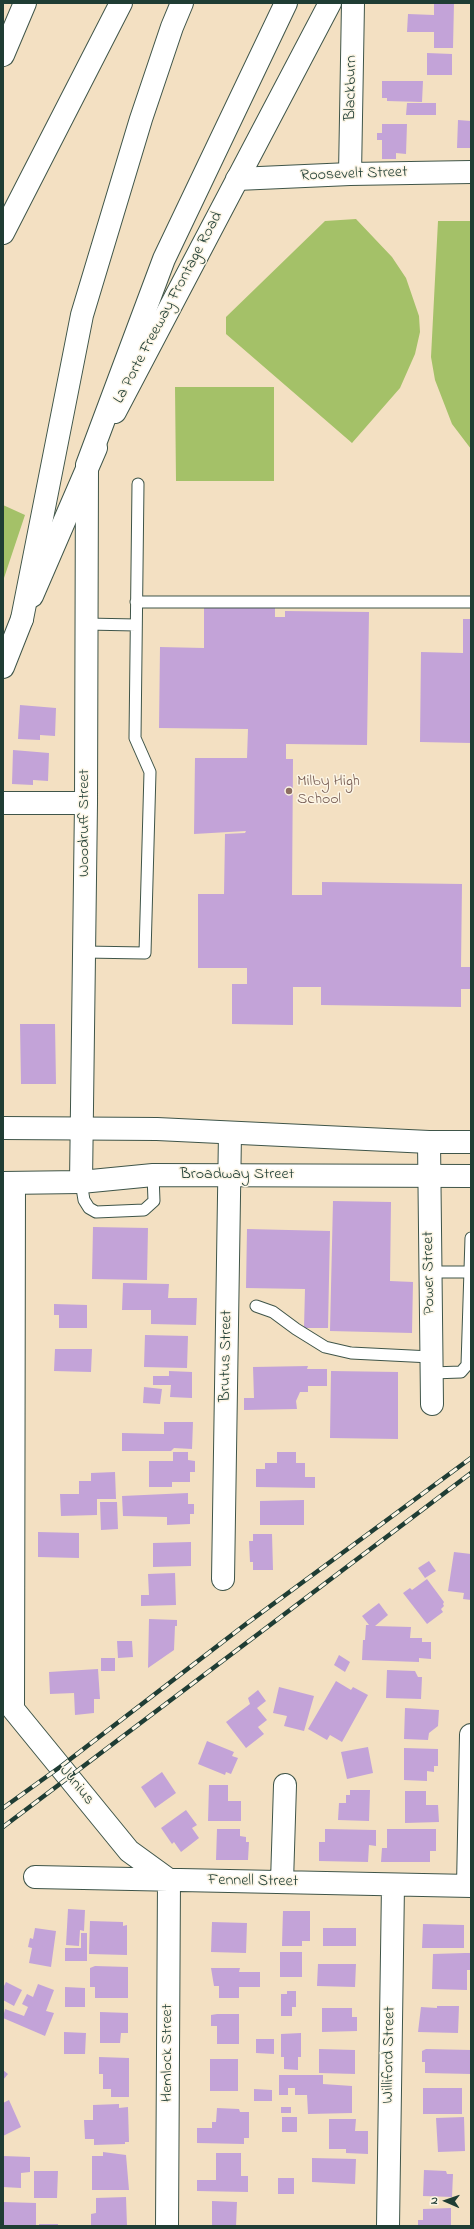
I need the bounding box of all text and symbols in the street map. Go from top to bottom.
street label: Blackburn [342,55,362,121]
street label: Roosevelt Street [300,164,408,186]
street label: La Porte Freeway Frontage Road [110,209,228,407]
street label: Woodruff Street [75,769,95,877]
place label: Milby High School [297,772,360,810]
marker: Milby High School [284,786,294,796]
street label: Broadway Street [180,1165,294,1185]
street label: Power Street [420,1231,440,1315]
street label: Brutus Street [217,1310,237,1402]
street label: Junius [54,1763,98,1809]
street label: Fennell Street [208,1872,298,1892]
street label: Hemlock Street [158,2004,178,2102]
street label: Williford Street [380,2006,400,2104]
north arrow [426,2181,466,2221]
text: N [426,2197,442,2205]

